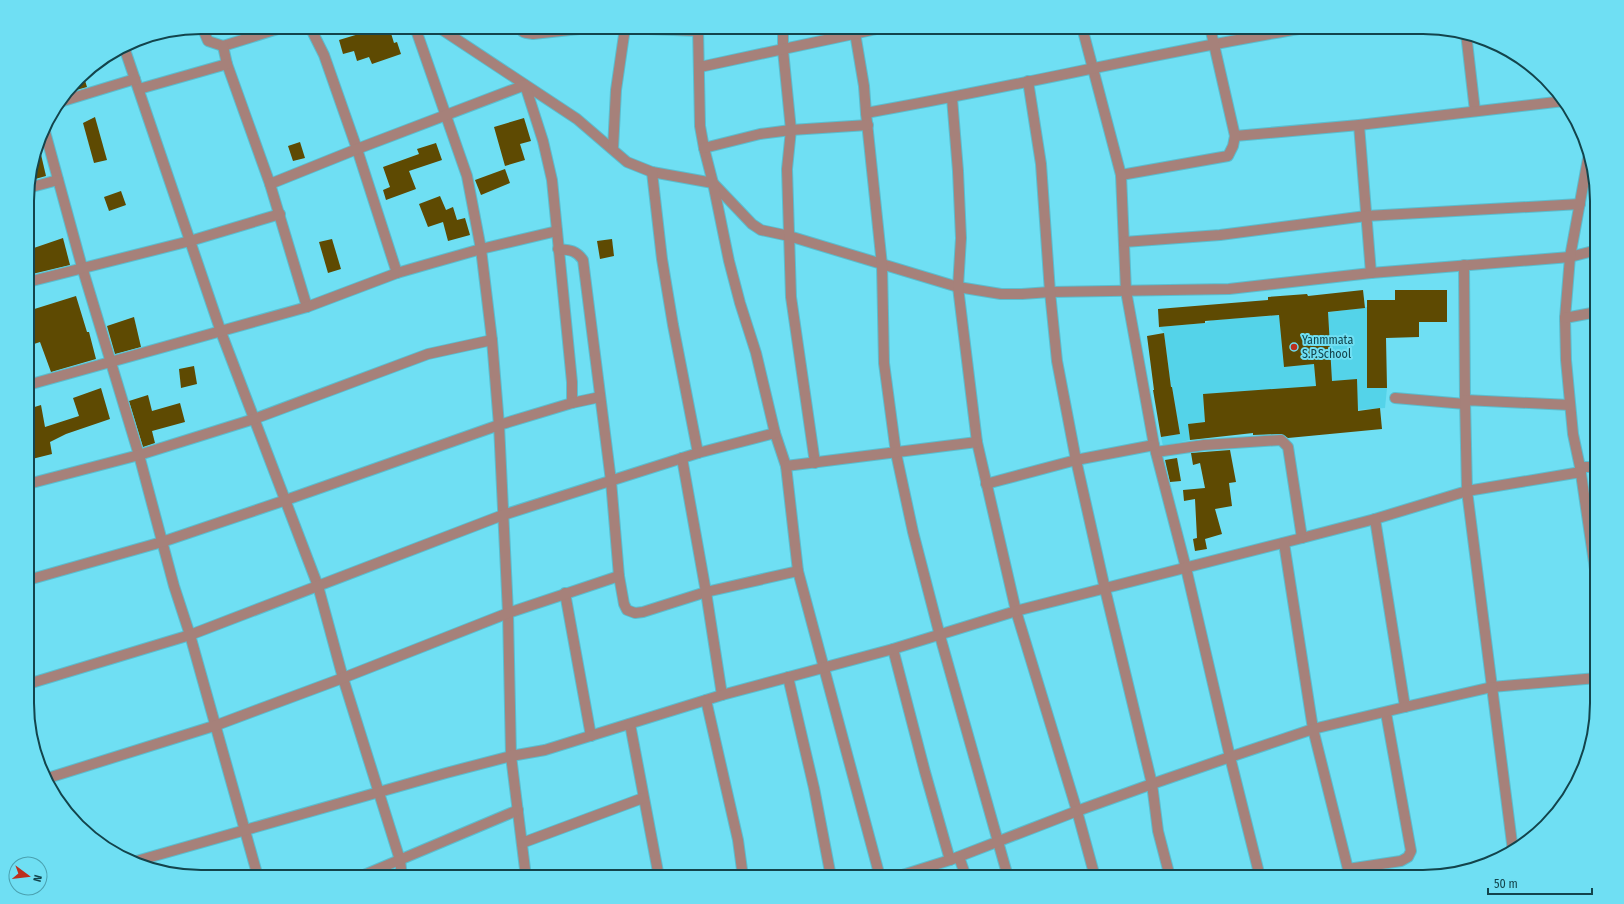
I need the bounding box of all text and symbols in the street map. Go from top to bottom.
place label: Yanmmata S.P.School [1302,333,1353,361]
marker: Yanmmata S.P.School [1289,342,1299,352]
north arrow [8,856,48,896]
scale bar [1488,870,1592,896]
text: N [30,874,44,883]
text: 50 m [1494,877,1518,891]

